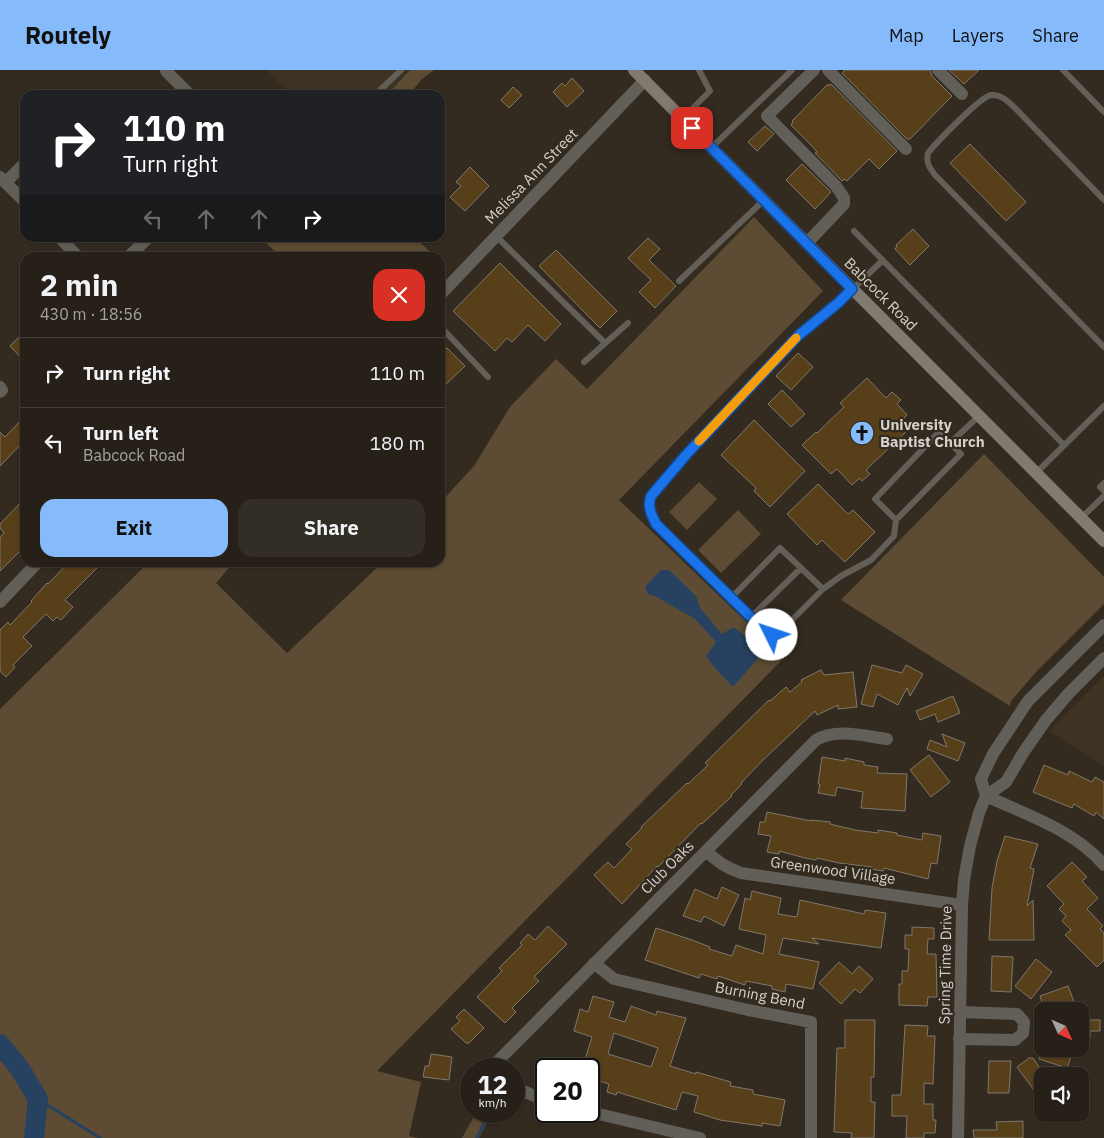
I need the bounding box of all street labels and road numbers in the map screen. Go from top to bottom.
street label: Melissa Ann Street [481,124,581,228]
street label: Babcock Road [840,253,922,335]
street label: Club Oaks [636,836,698,898]
street label: Greenwood Village [769,852,897,888]
street label: Spring Time Drive [934,906,956,1024]
street label: Burning Bend [713,977,807,1013]

